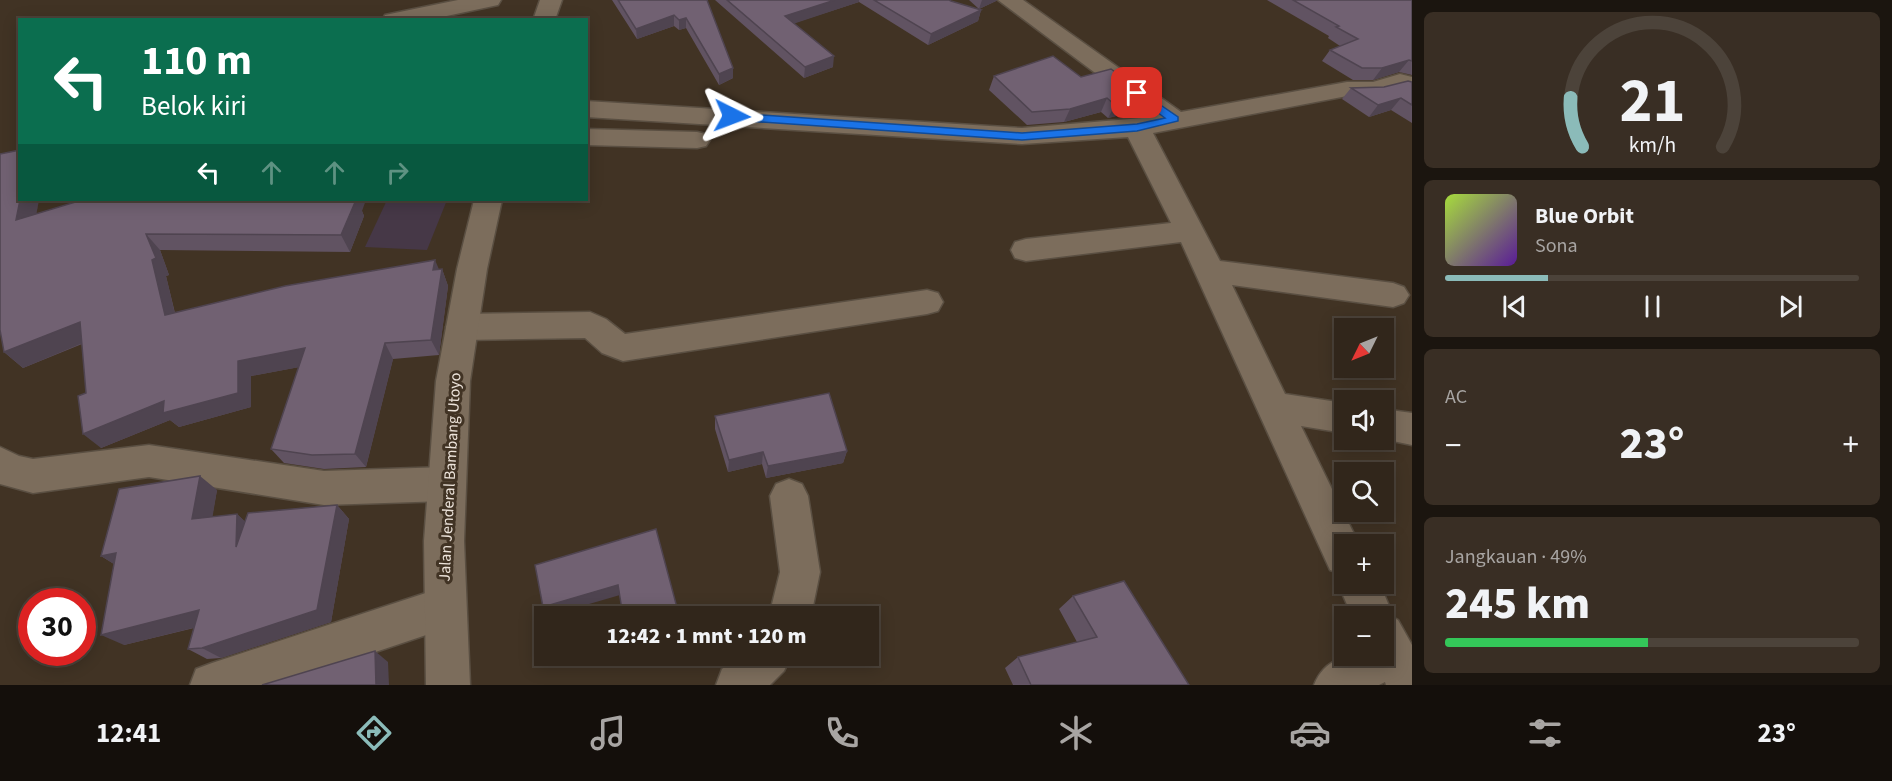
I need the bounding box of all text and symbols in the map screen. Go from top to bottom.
text: 110 m [141,31,252,91]
icon: left [42,42,120,120]
text: 21 [1619,57,1685,146]
pin [1111,67,1162,118]
icon: arrive [1120,76,1153,109]
position arrow [700,84,764,148]
text: Belok kiri [141,87,247,126]
text: km/h [1628,131,1676,162]
icon: left [192,156,225,189]
icon: ahead [255,156,288,189]
icon: ahead [318,156,351,189]
icon: right [381,156,414,189]
text: Blue Orbit [1535,200,1634,232]
text: Sona [1535,232,1578,260]
icon: previous [1498,290,1531,323]
icon: pause [1636,290,1669,323]
icon: next [1774,290,1807,323]
north arrow [1334,318,1394,378]
map controls [1334,318,1394,666]
street label: Jalan Jenderal Bambang Utoyo [434,372,466,582]
text: AC [1445,383,1467,411]
button: sound [1334,390,1394,450]
text: 23° [1620,412,1684,476]
text: − [1445,422,1461,469]
text: + [1843,422,1859,469]
button: search [1334,462,1394,522]
button: + [1334,534,1394,594]
text: Jangkauan · 49% [1445,543,1587,571]
text: 245 km [1445,572,1590,636]
speed limit sign: 30 [18,588,96,666]
button: − [1334,606,1394,666]
text: 12:42 · 1 mnt · 120 m [606,620,807,652]
icon: directions [353,712,395,754]
icon: music [587,712,629,754]
icon: phone [821,712,863,754]
icon: climate [1055,712,1097,754]
icon: car [1289,712,1331,754]
icon: filters [1524,712,1566,754]
text: 12:41 [96,714,161,753]
text: 23° [1758,714,1796,753]

